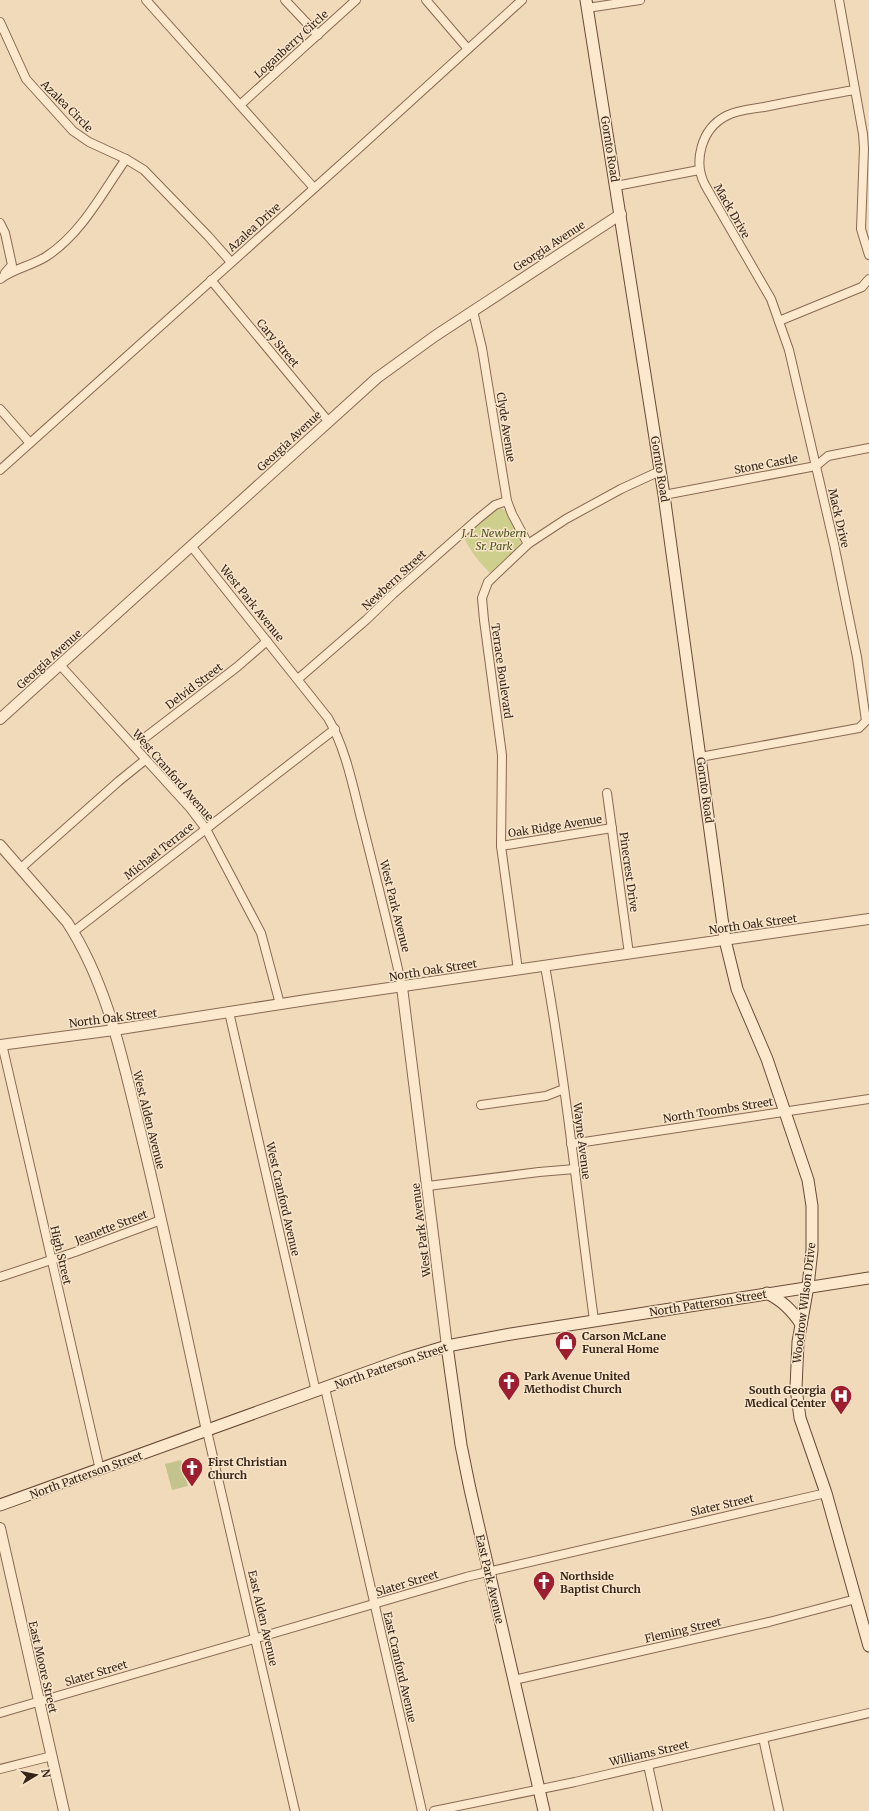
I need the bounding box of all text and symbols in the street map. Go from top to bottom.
street label: Loganberry Circle [251,7,331,81]
street label: Azalea Circle [37,76,96,135]
street label: Gornto Road [598,115,622,183]
street label: Mack Drive [711,181,753,241]
street label: Azalea Drive [224,199,284,255]
street label: Georgia Avenue [511,217,588,274]
street label: Cary Street [254,316,303,371]
street label: Clyde Avenue [494,391,518,463]
street label: Georgia Avenue [254,408,324,474]
street label: Gornto Road [648,435,672,503]
street label: Stone Castle [733,451,799,477]
street label: Mack Drive [825,487,853,549]
park label: J. L. Newbern Sr. Park [461,526,527,553]
street label: Newbern Street [359,546,429,613]
street label: West Park Avenue [216,561,287,644]
street label: Terrace Boulevard [488,622,516,720]
street label: Georgia Avenue [14,626,85,692]
street label: Delvid Street [163,660,226,712]
street label: West Cranford Avenue [129,726,217,824]
street label: Gornto Road [693,756,717,824]
street label: Oak Ridge Avenue [507,812,603,840]
street label: Michael Terrace [121,819,197,883]
street label: Pinecrest Drive [616,831,642,913]
street label: West Park Avenue [377,858,413,954]
street label: North Oak Street [708,911,799,937]
street label: North Oak Street [388,956,479,984]
street label: North Oak Street [68,1006,159,1030]
street label: West Alden Avenue [130,1068,168,1171]
street label: North Toombs Street [662,1094,775,1126]
street label: Wayne Avenue [570,1101,594,1180]
street label: West Cranford Avenue [263,1140,303,1258]
street label: West Park Avenue [408,1182,434,1279]
street label: Jeanette Street [72,1206,150,1248]
street label: High Street [47,1224,75,1287]
street label: Woodrow Wilson Drive [790,1242,818,1365]
street label: North Patterson Street [648,1287,768,1319]
shop icon: Carson McLane Funeral Home [553,1329,579,1362]
place label: Carson McLane Funeral Home [582,1329,666,1356]
street label: North Patterson Street [333,1340,450,1392]
church icon: Park Avenue United Methodist Church [496,1369,522,1402]
place label: Park Avenue United Methodist Church [524,1369,630,1396]
place label: South Georgia Medical Center [745,1383,826,1410]
hospital icon: South Georgia Medical Center [828,1383,854,1416]
street label: North Patterson Street [28,1448,145,1502]
church icon: First Christian Church [179,1455,205,1488]
place label: First Christian Church [208,1455,288,1482]
street label: Slater Street [689,1491,756,1519]
street label: East Park Avenue [473,1533,507,1625]
street label: Slater Street [374,1567,441,1599]
street label: East Alden Avenue [245,1569,281,1667]
church icon: Northside Baptist Church [531,1569,557,1602]
place label: Northside Baptist Church [560,1569,642,1596]
street label: East Cranford Avenue [380,1610,420,1724]
street label: Fleming Street [643,1614,723,1646]
street label: East Moore Street [26,1620,61,1715]
street label: Slater Street [63,1657,130,1689]
street label: Williams Street [607,1737,691,1769]
north arrow [16,1755,56,1795]
text: N [38,1768,54,1779]

